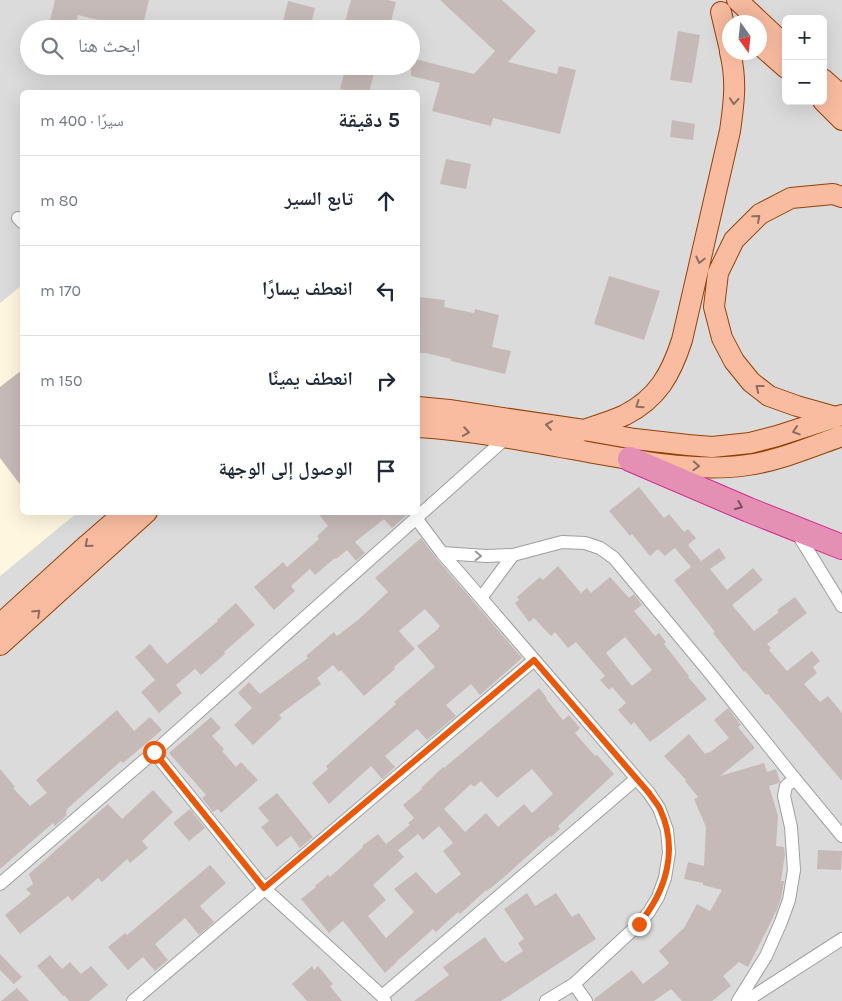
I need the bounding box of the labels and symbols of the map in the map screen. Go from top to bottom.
north arrow [722,15,767,60]
one-way arrow [729,97,740,105]
one-way arrow [751,215,760,224]
one-way arrow [695,255,706,264]
one-way arrow [756,385,765,393]
one-way arrow [635,399,645,408]
one-way arrow [545,420,554,430]
one-way arrow [792,425,800,435]
one-way arrow [462,426,470,436]
one-way arrow [692,460,700,471]
one-way arrow [734,499,743,510]
one-way arrow [85,538,94,547]
one-way arrow [474,551,482,561]
one-way arrow [31,610,40,619]
route start [143,741,166,764]
route end [628,913,651,936]

